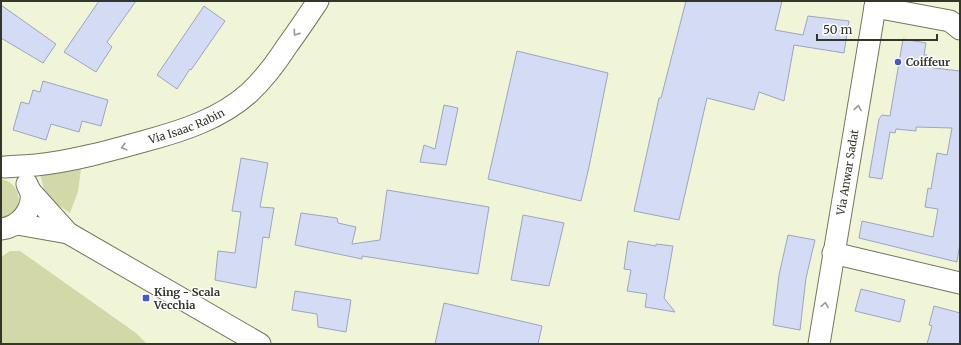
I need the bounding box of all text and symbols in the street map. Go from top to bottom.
scale bar [817,16,937,42]
text: 50 m [823,22,852,37]
one-way arrow [293,29,301,36]
place label: Coiffeur [906,55,950,69]
marker: Coiffeur [893,57,903,67]
street label: Via Isaac Rabin [146,105,228,147]
one-way arrow [853,105,862,111]
street label: Via Anwar Sadat [833,128,862,217]
one-way arrow [121,142,128,151]
place label: King - Scala Vecchia [153,285,220,312]
marker: King - Scala Vecchia [141,293,151,303]
one-way arrow [820,302,829,309]

